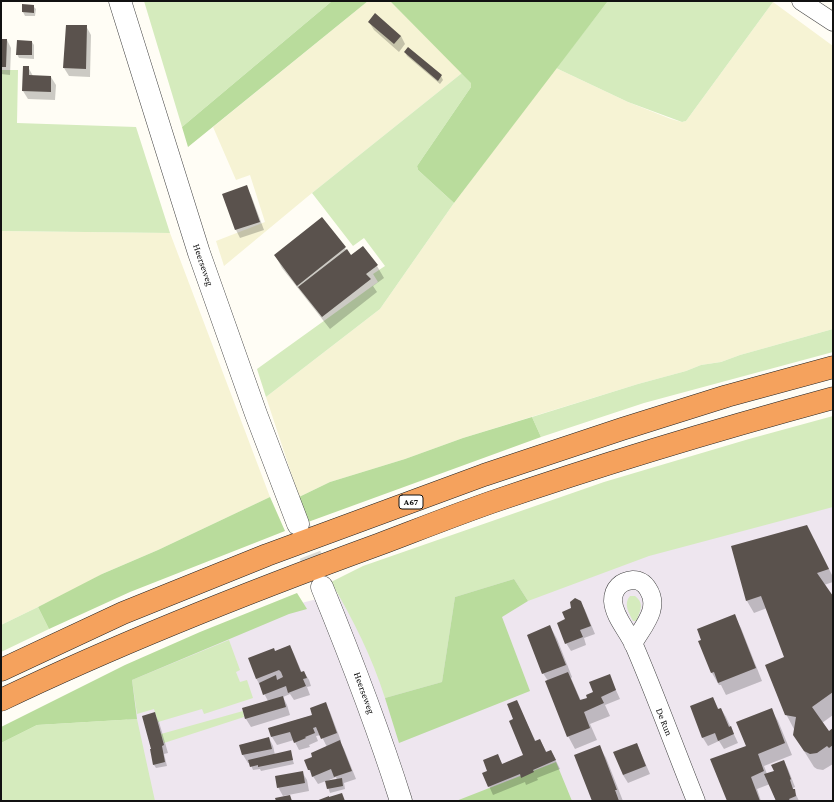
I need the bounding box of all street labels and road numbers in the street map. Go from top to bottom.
street label: Heerseweg [190,242,216,288]
road number: A67 [399,495,423,509]
street label: Heerseweg [351,670,377,716]
street label: De Run [653,706,675,738]

